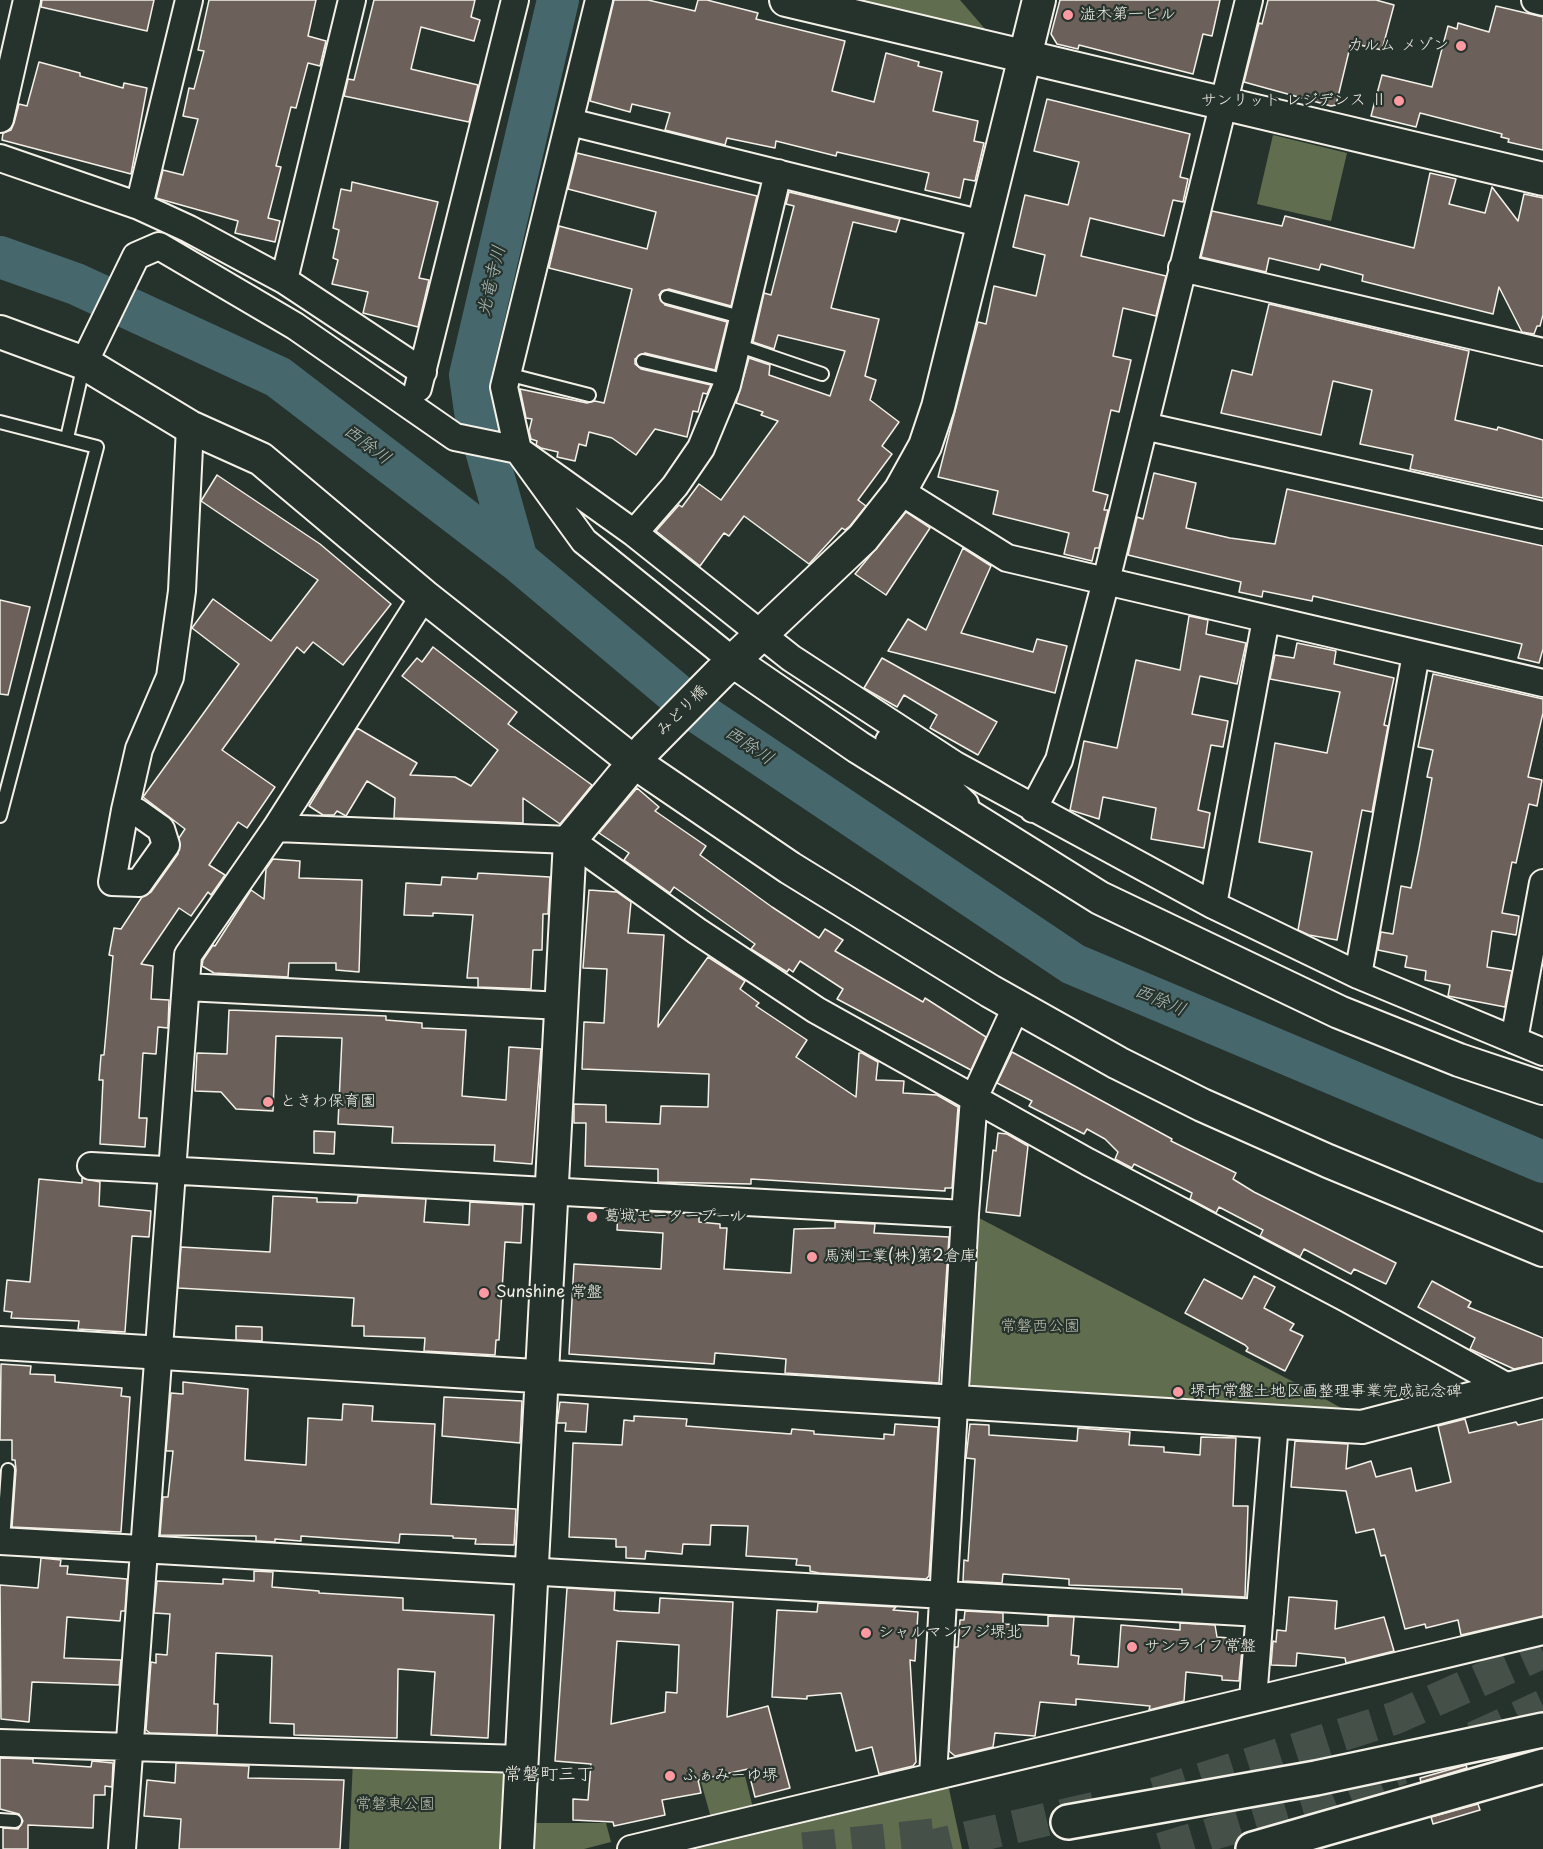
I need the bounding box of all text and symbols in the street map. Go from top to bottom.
place label: 澁木第一ビル [1080,5,1176,25]
marker: 澁木第一ビル [1061,8,1075,22]
place label: カルム メゾン [1348,36,1449,56]
marker: カルム メゾン [1454,39,1468,53]
place label: サンリット レジデンス Ⅱ [1201,91,1387,111]
marker: サンリット レジデンス Ⅱ [1392,94,1406,108]
water label: 光竜寺川 [473,243,511,319]
water label: 西除川 [339,420,395,470]
street label: みどり橋 [653,682,711,740]
water label: 西除川 [721,722,777,770]
water label: 西除川 [1131,981,1189,1021]
place label: ときわ保育園 [280,1092,376,1112]
marker: ときわ保育園 [261,1095,275,1109]
place label: 葛城モータープール [604,1207,747,1227]
marker: 葛城モータープール [585,1210,599,1224]
place label: 馬渕工業(株)第2倉庫 [824,1247,976,1267]
marker: 馬渕工業(株)第2倉庫 [805,1250,819,1264]
place label: Sunshine 常盤 [496,1283,602,1303]
marker: Sunshine 常盤 [477,1286,491,1300]
park label: 常磐西公園 [1000,1317,1080,1337]
place label: 堺市常盤土地区画整理事業完成記念碑 [1190,1382,1462,1402]
marker: 堺市常盤土地区画整理事業完成記念碑 [1171,1385,1185,1399]
place label: シャルマンフジ堺北 [878,1623,1022,1643]
marker: シャルマンフジ堺北 [859,1626,873,1640]
place label: サンライフ常盤 [1144,1637,1256,1657]
marker: サンライフ常盤 [1125,1640,1139,1654]
district label: 常磐町三丁 [504,1764,594,1786]
place label: ふぁみーゆ堺 [682,1766,778,1786]
marker: ふぁみーゆ堺 [663,1769,677,1783]
park label: 常磐東公園 [355,1795,435,1815]

